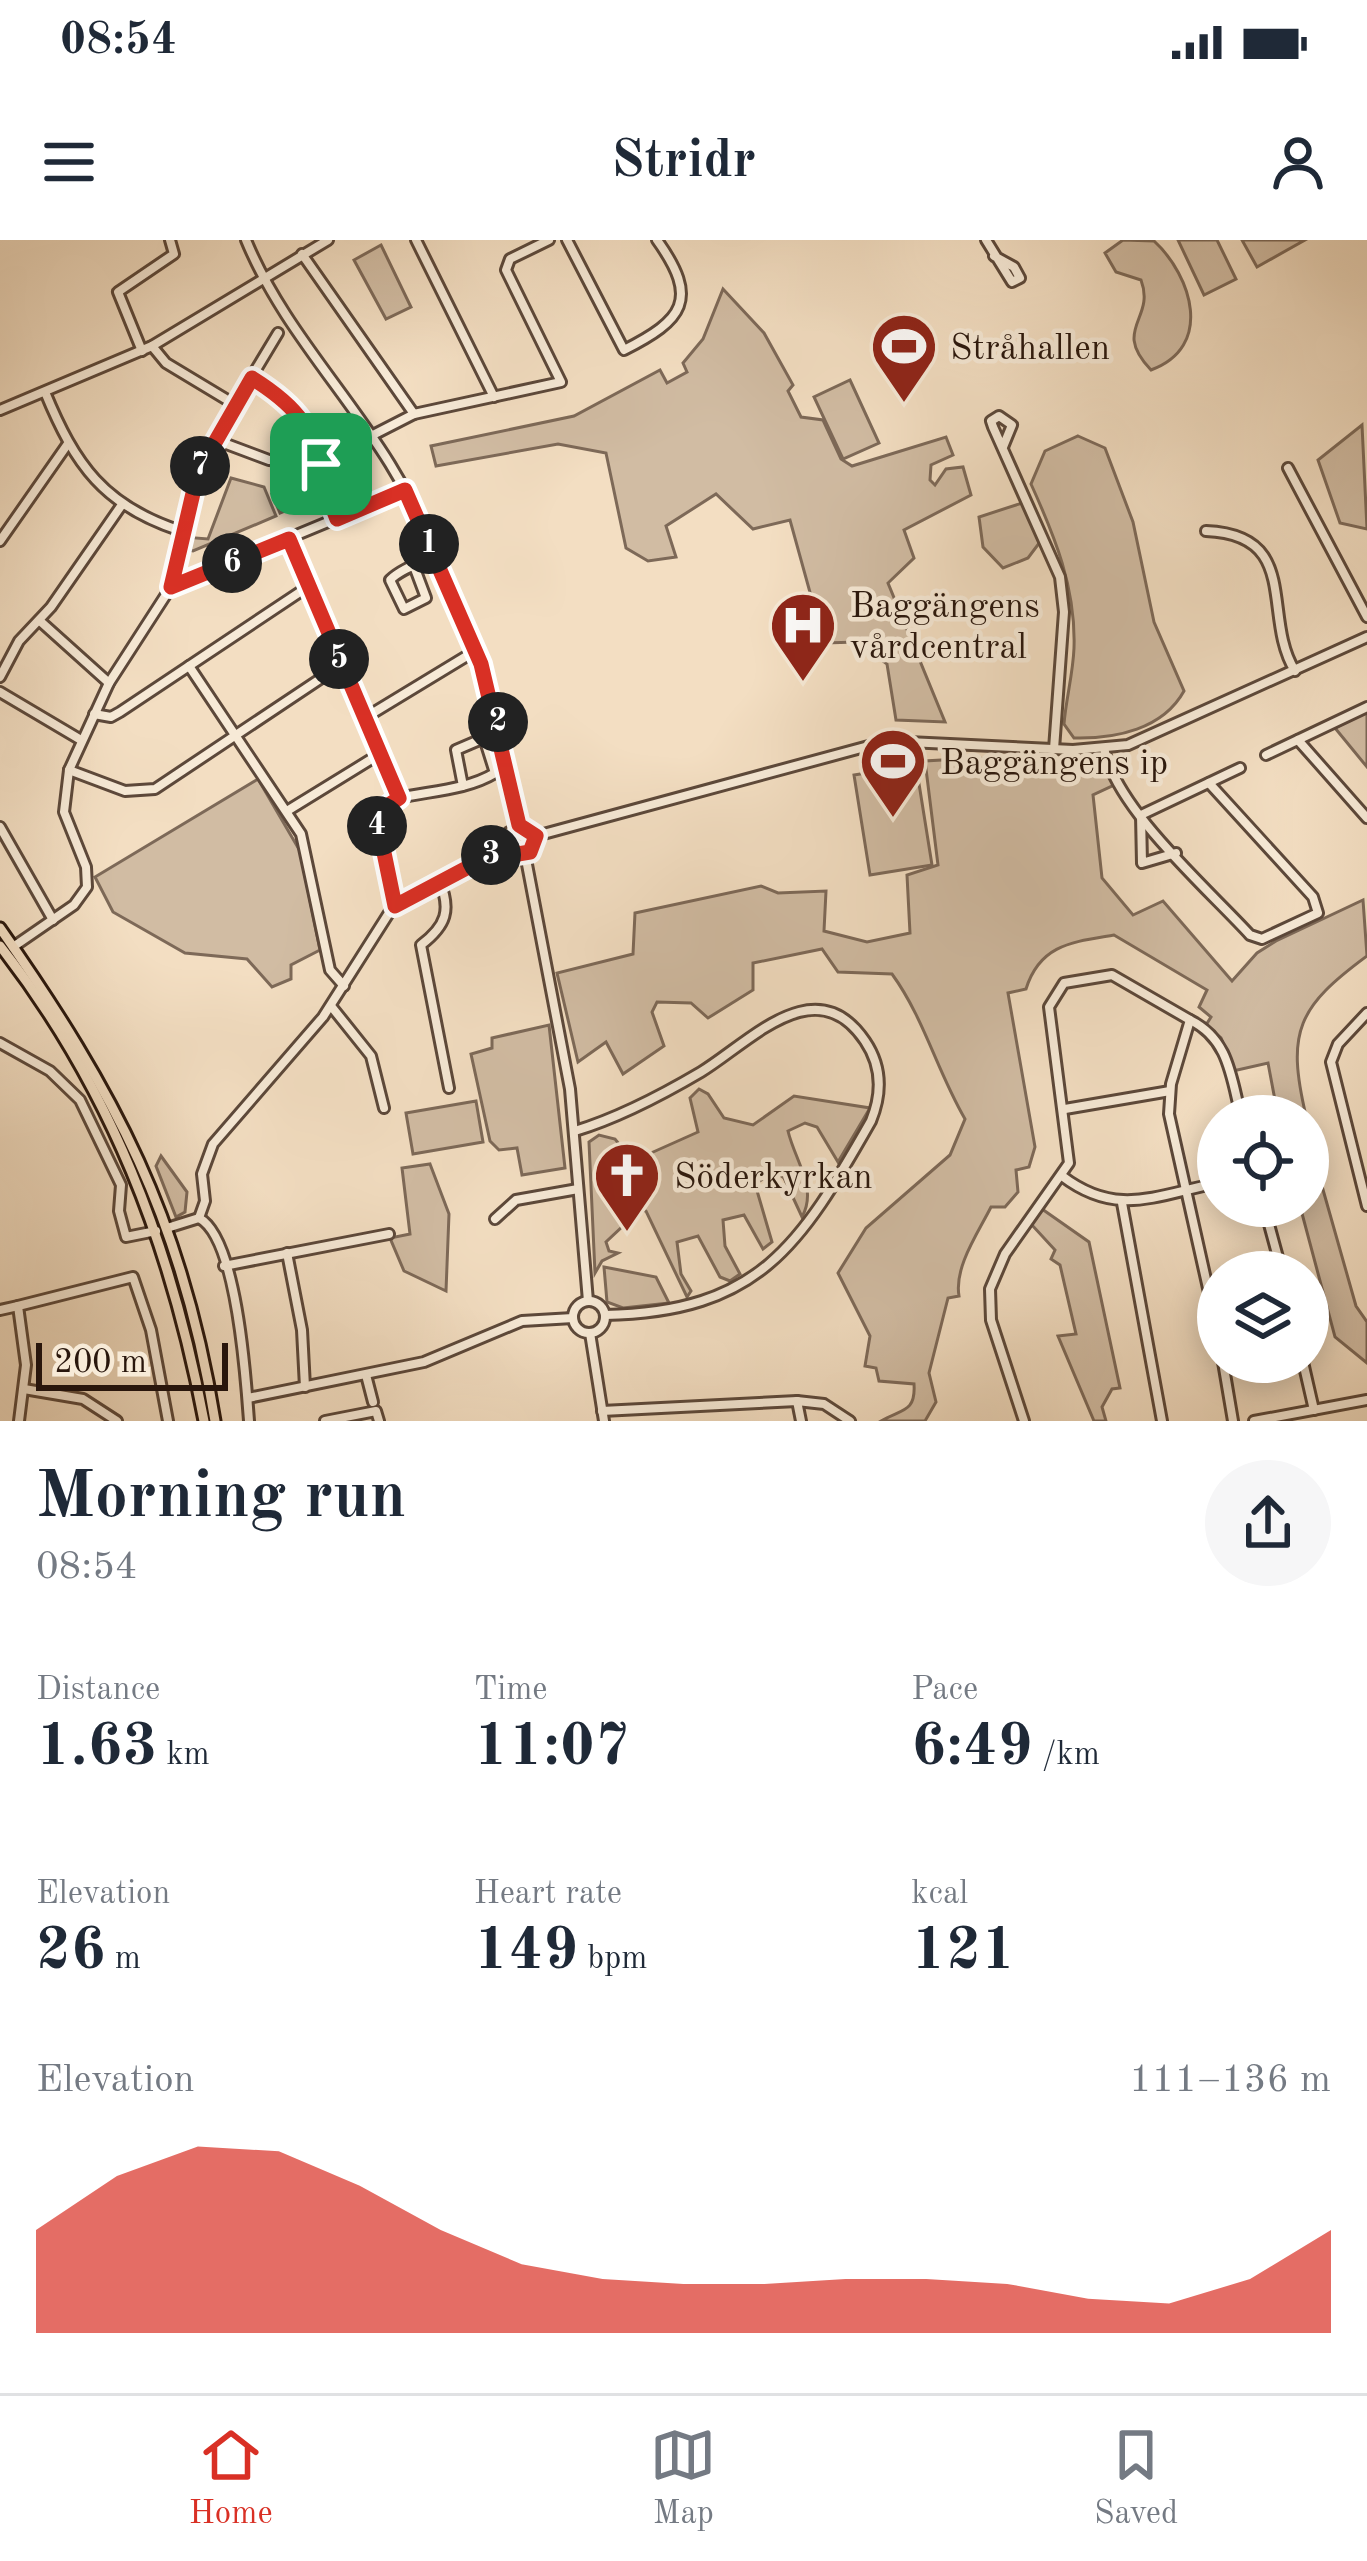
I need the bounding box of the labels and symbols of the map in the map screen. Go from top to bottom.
sports icon: Stråhallen [869,311,939,405]
place label: Stråhallen [950,332,1110,368]
pin [270,413,372,515]
pin: 7 [170,436,230,496]
pin: 1 [399,514,459,574]
pin: 6 [202,533,262,593]
hospital icon: Baggängens vårdcentral [768,590,838,684]
place label: Baggängens vårdcentral [850,590,1040,667]
pin: 5 [309,629,369,689]
pin: 2 [468,692,528,752]
sports icon: Baggängens ip [858,726,928,820]
place label: Baggängens ip [940,747,1168,783]
pin: 4 [347,796,407,856]
pin: 3 [461,825,521,885]
church icon: Söderkyrkan [592,1140,662,1234]
place label: Söderkyrkan [674,1161,873,1197]
scale bar [36,1337,228,1390]

